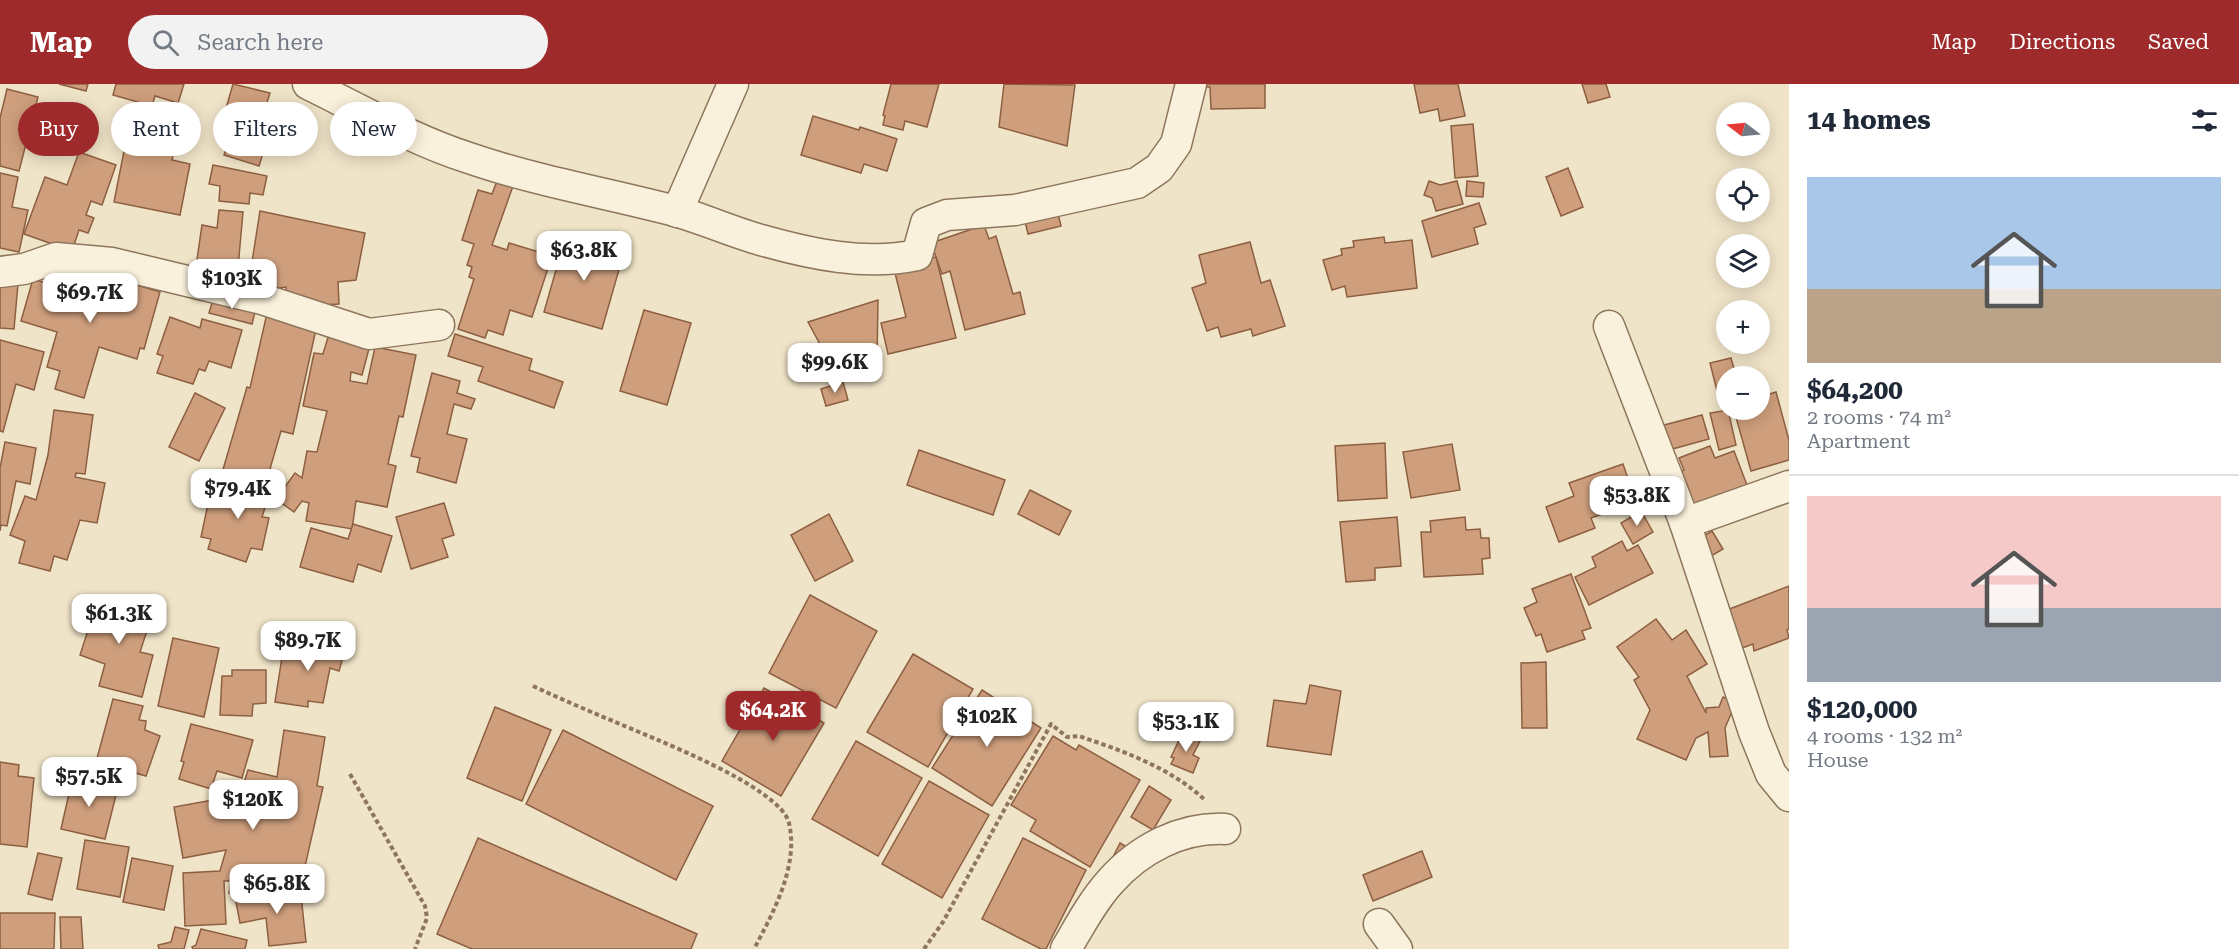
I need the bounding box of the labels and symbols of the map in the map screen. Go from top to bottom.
north arrow [1716,102,1770,156]
pin: $63.8K [535,231,633,282]
pin: $103K [190,259,274,310]
pin: $69.7K [41,273,139,324]
pin: $99.6K [786,343,884,394]
pin: $79.4K [189,469,287,520]
pin: $53.8K [1588,476,1686,527]
pin: $61.3K [70,594,168,645]
pin: $89.7K [259,621,357,672]
pin: $64.2K [724,691,822,742]
pin: $102K [945,697,1029,748]
pin: $53.1K [1137,702,1235,753]
pin: $57.5K [40,757,138,808]
pin: $120K [211,780,295,831]
pin: $65.8K [228,864,326,915]

